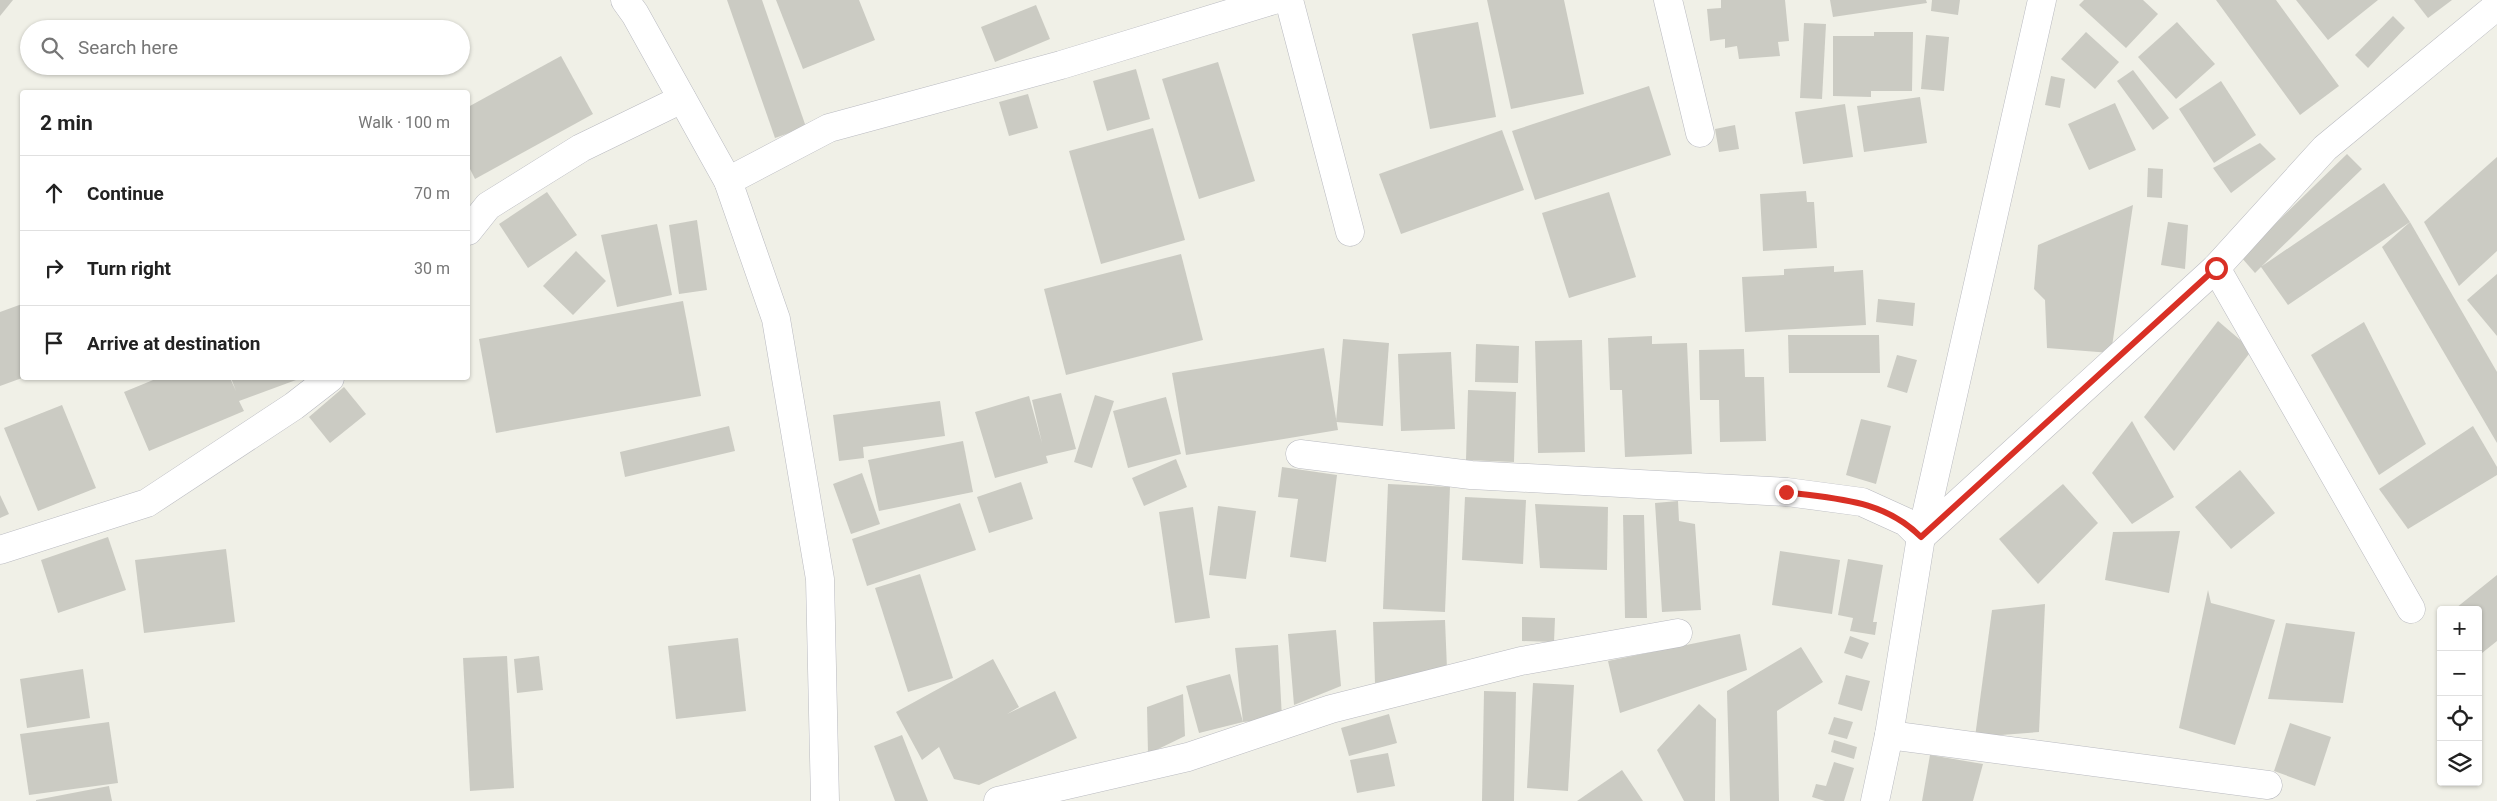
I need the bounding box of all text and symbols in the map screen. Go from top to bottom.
search box [20,20,470,75]
icon: search [38,34,66,62]
text: Search here [78,36,178,59]
text: 2 min [40,111,93,135]
text: Walk · 100 m [358,113,450,132]
icon: ahead [40,179,68,207]
text: Continue [87,182,164,205]
text: 70 m [414,184,450,203]
icon: right [40,254,68,282]
text: Turn right [87,257,171,280]
route start [2205,257,2228,280]
text: 30 m [414,259,450,278]
icon: arrive [40,329,68,357]
text: Arrive at destination [87,332,260,355]
route end [1775,481,1798,504]
map controls [2437,606,2482,786]
button: + [2437,606,2482,651]
button: − [2437,651,2482,696]
button: locate [2437,696,2482,741]
button: layers [2437,741,2482,786]

